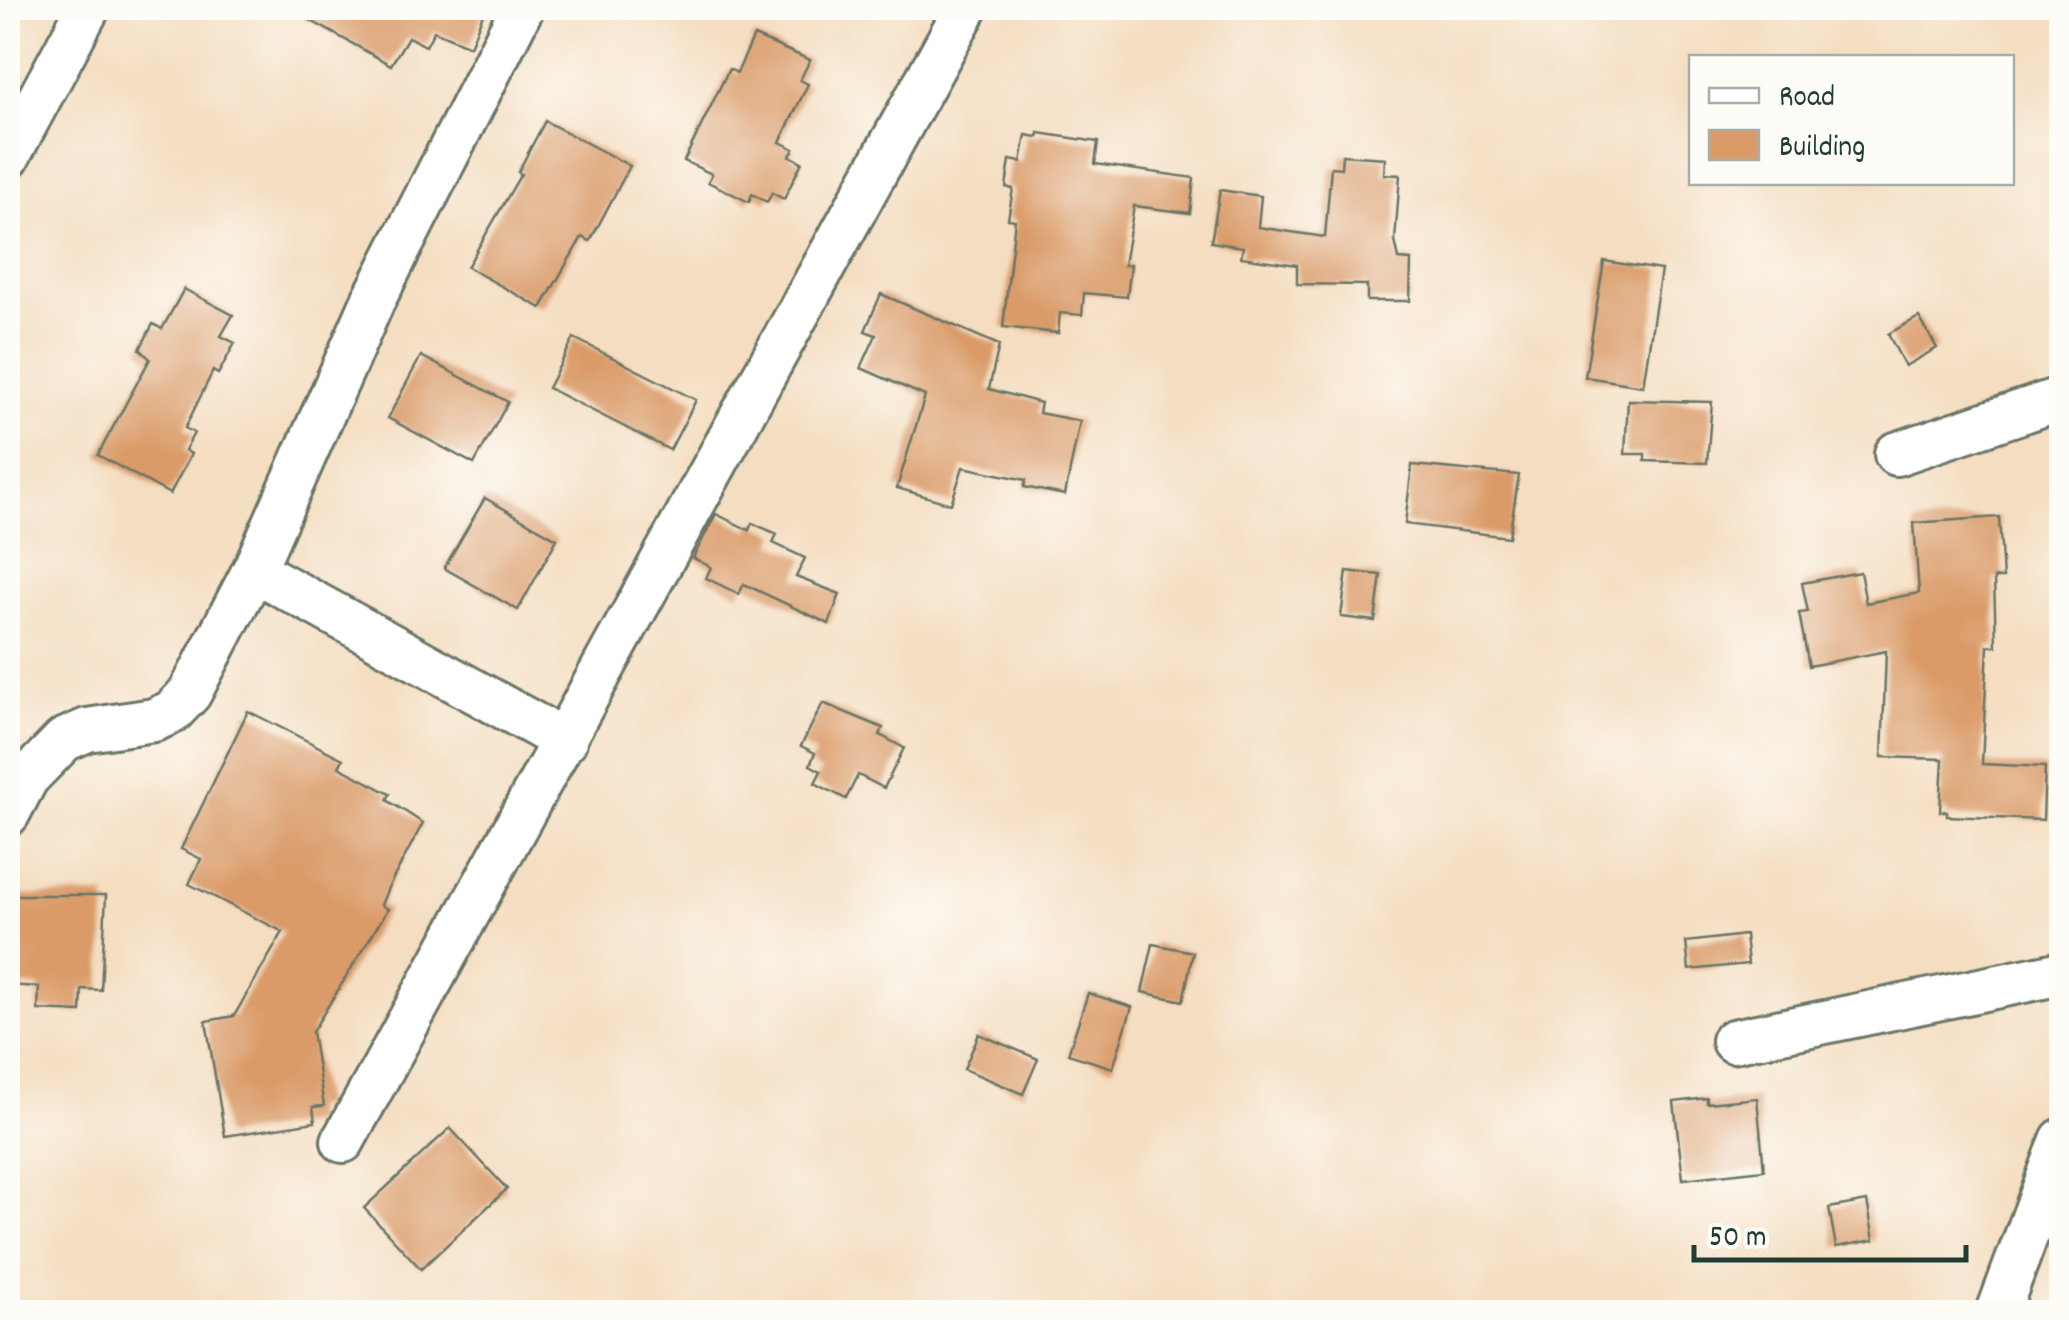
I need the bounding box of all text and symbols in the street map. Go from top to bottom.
legend [1689,55,2014,185]
text: Road [1779,78,1835,121]
text: Building [1779,128,1865,171]
scale bar [1694,1200,1966,1262]
text: 50 m [1709,1218,1767,1261]

